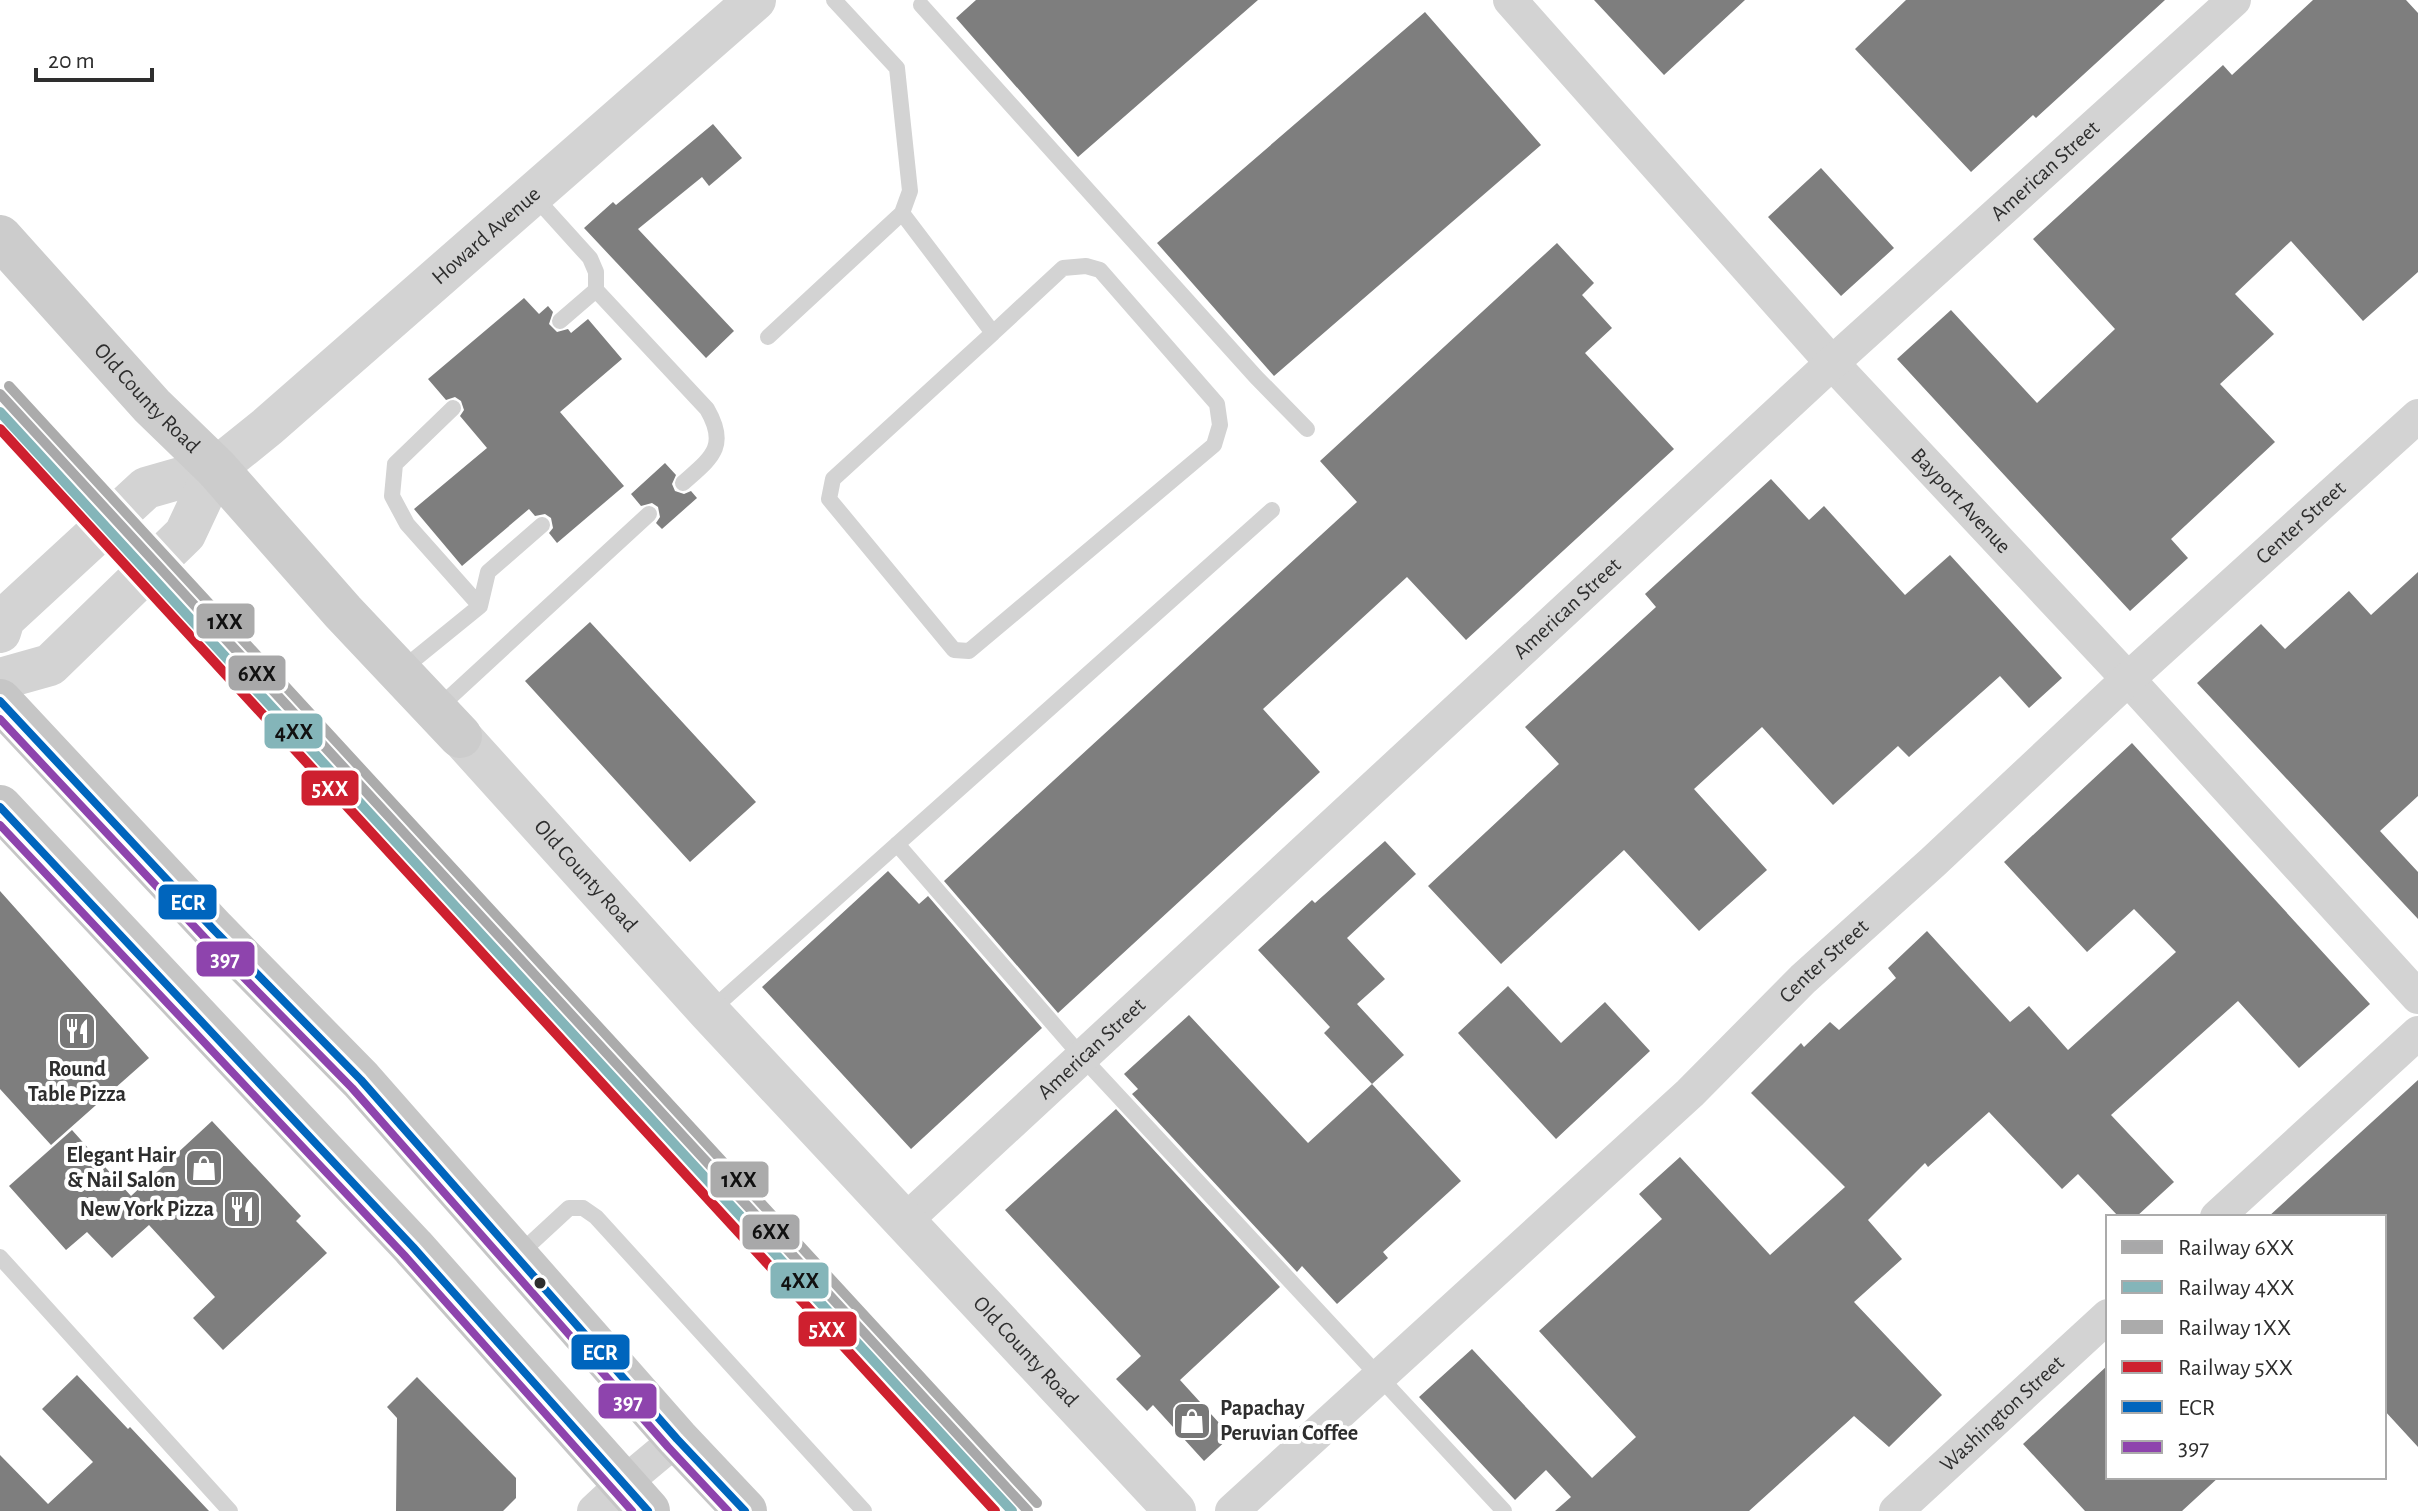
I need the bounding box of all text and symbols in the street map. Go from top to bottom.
scale bar [36,32,152,82]
text: 20 m [48,49,95,73]
street label: American Street [1986,116,2103,225]
street label: Howard Avenue [428,182,544,288]
street label: Old County Road [90,339,204,457]
street label: Bayport Avenue [1907,444,2015,558]
street label: Center Street [2252,477,2350,568]
street label: American Street [1509,553,1625,663]
line badge: 1XX [195,602,256,640]
text: 1XX [207,611,243,633]
line badge: 6XX [227,654,287,692]
text: 6XX [238,663,276,685]
line badge: 4XX [263,712,324,750]
text: 4XX [275,721,314,743]
line badge: 5XX [300,769,360,807]
text: 5XX [312,778,349,800]
street label: Old County Road [530,815,642,936]
line badge: ECR [157,883,218,921]
text: ECR [170,892,206,914]
street label: Center Street [1775,915,1872,1007]
line badge: 397 [195,940,256,978]
text: 397 [210,948,240,970]
street label: American Street [1033,994,1149,1103]
restaurant icon: Round Table Pizza [56,1010,98,1052]
place label: Round Table Pizza [28,1058,127,1105]
place label: Elegant Hair & Nail Salon [66,1144,176,1191]
shop icon: Elegant Hair & Nail Salon [183,1147,225,1189]
line badge: 1XX [709,1160,770,1199]
text: 1XX [721,1169,757,1191]
restaurant icon: New York Pizza [221,1188,263,1230]
place label: New York Pizza [80,1198,214,1220]
line badge: 6XX [741,1213,801,1251]
legend [2106,1215,2386,1479]
text: 6XX [752,1221,790,1243]
text: Railway 6XX [2178,1236,2294,1260]
line badge: 4XX [769,1261,830,1300]
text: 4XX [781,1270,820,1292]
unlabelled marker [532,1275,548,1291]
text: Railway 4XX [2178,1276,2294,1300]
street label: Old County Road [969,1292,1083,1411]
line badge: 5XX [797,1310,858,1348]
text: Railway 1XX [2178,1316,2291,1340]
text: 5XX [809,1319,846,1341]
line badge: ECR [570,1333,631,1371]
text: ECR [582,1342,618,1364]
street label: Washington Street [1936,1351,2068,1476]
text: Railway 5XX [2178,1356,2293,1380]
line badge: 397 [597,1382,658,1420]
text: 397 [613,1391,643,1413]
text: ECR [2178,1396,2215,1420]
place label: Papachay Peruvian Coffee [1220,1397,1358,1444]
shop icon: Papachay Peruvian Coffee [1171,1400,1213,1442]
text: 397 [2178,1436,2209,1460]

